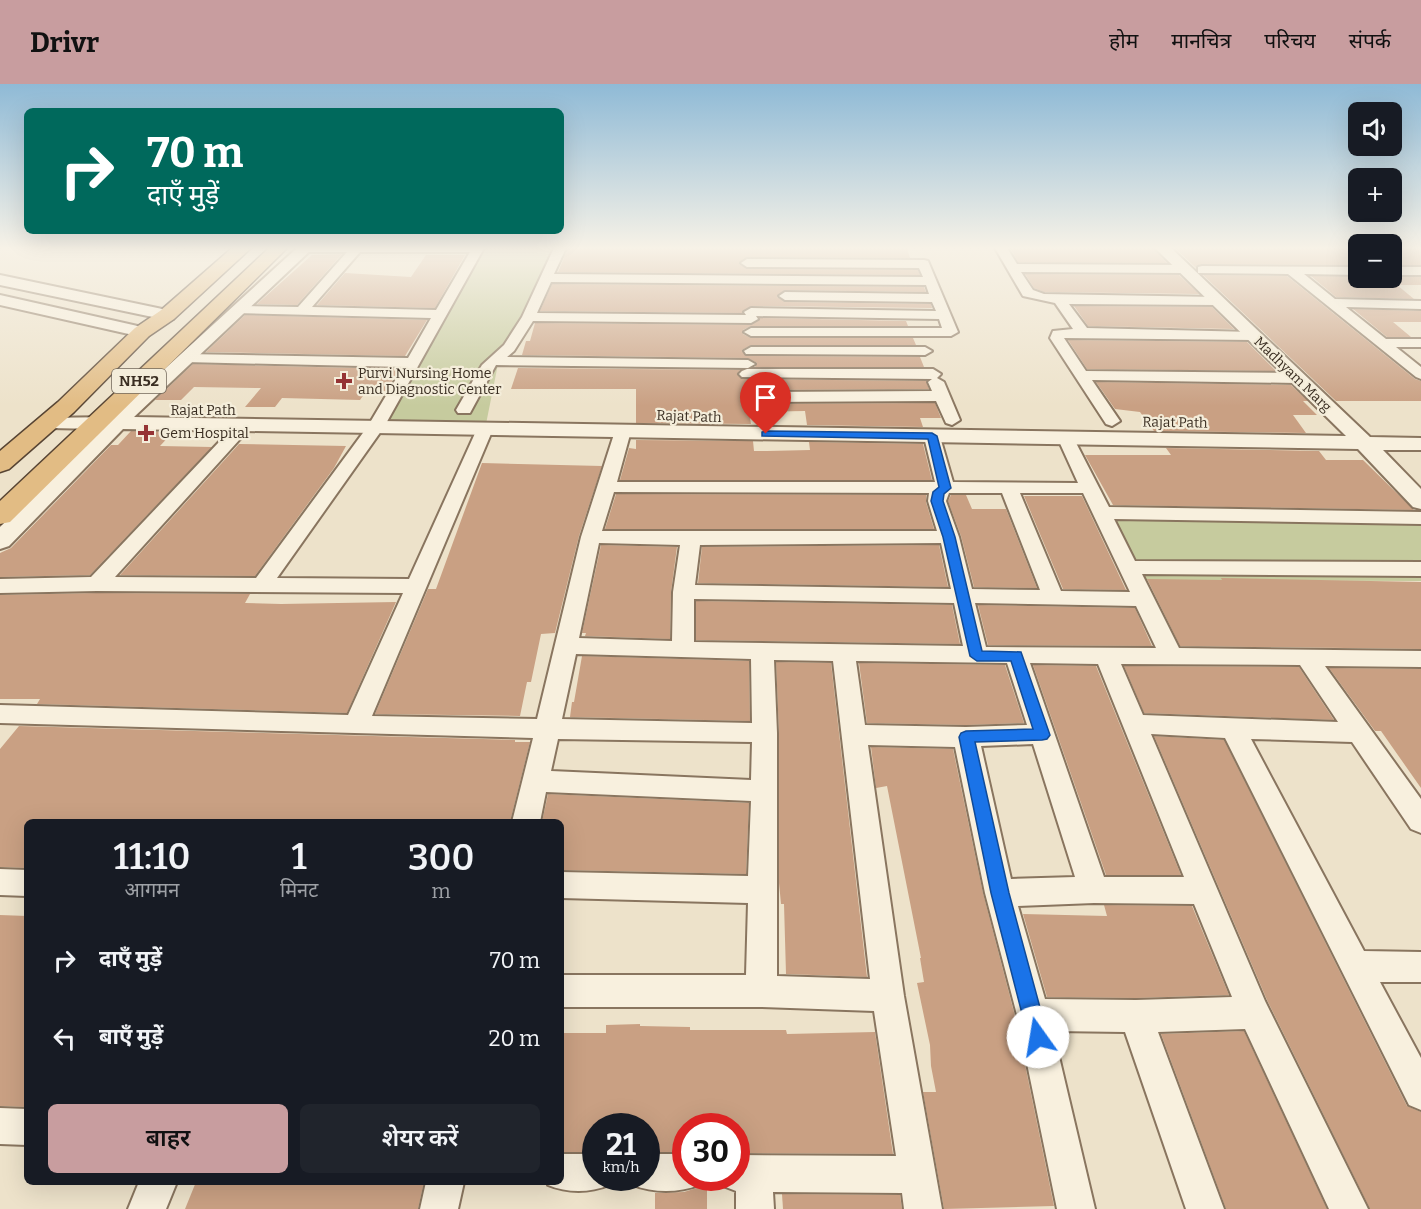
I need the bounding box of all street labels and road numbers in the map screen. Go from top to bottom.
street label: Madhyam Marg [1250,333,1335,416]
road number: NH52 [112,369,166,393]
street label: Rajat Path [170,402,236,419]
street label: Rajat Path [656,407,722,426]
street label: Rajat Path [1142,413,1208,432]

